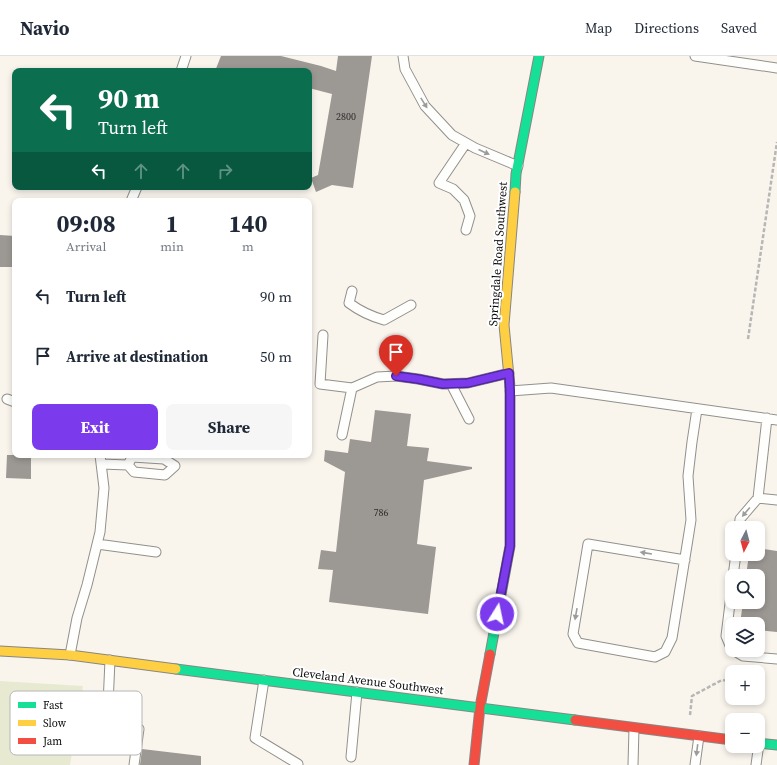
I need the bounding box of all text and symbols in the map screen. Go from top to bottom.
text: Navio [20,15,70,41]
text: Map [585,18,612,38]
text: Directions [634,18,699,38]
text: Saved [721,18,757,38]
text: 90 m [98,79,160,117]
icon: left [32,84,84,136]
one-way arrow [420,97,427,109]
house number: 2800 [336,110,356,123]
text: Turn left [98,115,168,140]
one-way arrow [479,149,490,155]
icon: left [88,160,110,182]
icon: ahead [130,160,152,182]
icon: ahead [172,160,194,182]
icon: right [214,160,236,182]
street label: Springdale Road Southwest [485,181,511,327]
text: 09:08 [57,207,116,240]
text: 1 [166,207,179,240]
text: 140 [228,207,267,240]
text: Arrival [66,238,106,255]
text: min [160,238,184,255]
text: m [242,238,254,255]
icon: left [32,285,54,307]
text: Turn left [66,286,126,307]
text: 90 m [260,286,292,307]
pin [379,335,413,376]
icon: arrive [385,341,407,363]
icon: arrive [32,345,54,367]
text: Arrive at destination [66,346,208,367]
text: 50 m [260,346,292,367]
button: Exit [32,404,158,450]
button: Share [166,404,292,450]
house number: 786 [374,506,389,519]
one-way arrow [742,507,751,518]
north arrow [725,521,765,561]
map controls [725,521,765,753]
one-way arrow [640,550,652,556]
button: search [725,569,765,609]
position arrow [476,593,518,635]
one-way arrow [573,608,579,620]
button: layers [725,617,765,657]
street label: Cleveland Avenue Southwest [292,664,445,698]
button: + [725,665,765,705]
legend [10,691,142,755]
text: Fast [43,698,63,713]
button: − [725,713,765,753]
text: Slow [43,716,67,731]
text: Jam [42,734,62,749]
one-way arrow [694,744,700,756]

